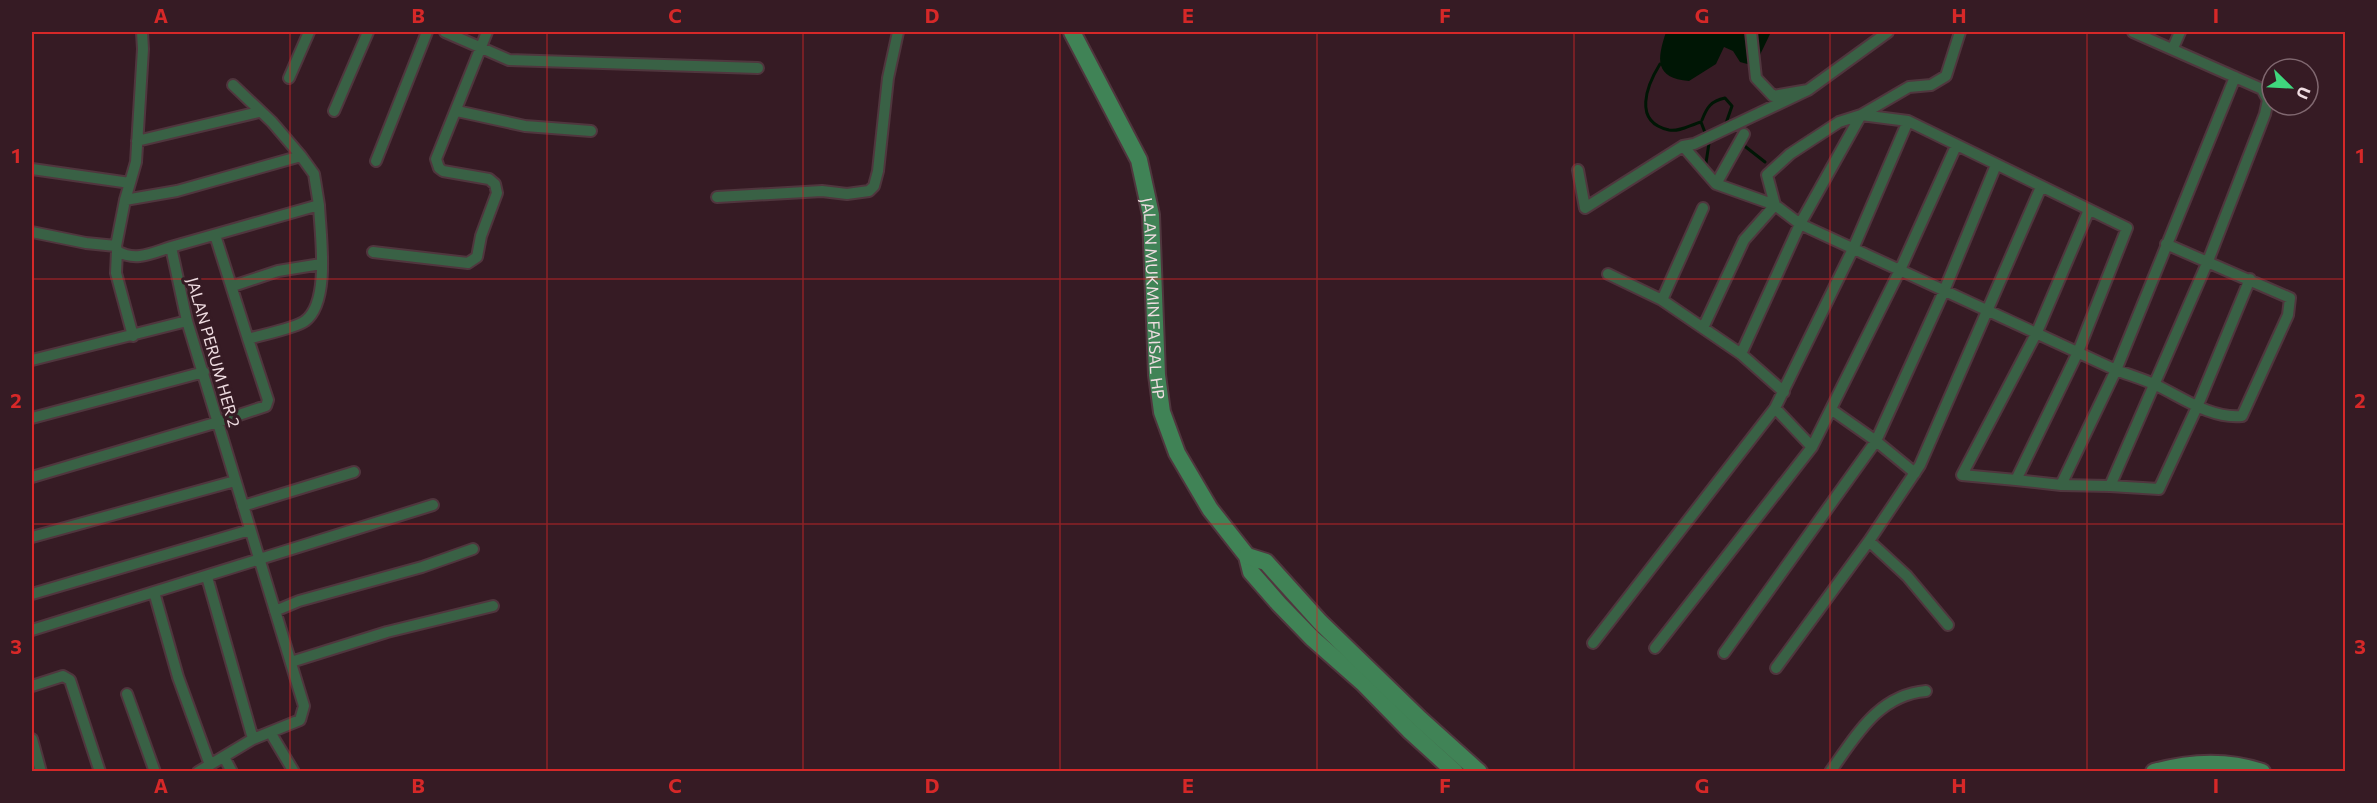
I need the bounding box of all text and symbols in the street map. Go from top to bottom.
text: A [154,3,168,27]
text: B [411,3,425,27]
text: C [668,3,682,27]
text: D [925,3,939,27]
text: E [1182,3,1194,27]
text: F [1439,3,1451,27]
text: G [1695,3,1709,27]
text: H [1952,3,1967,27]
text: I [2213,3,2219,27]
north arrow [2260,57,2320,117]
text: U [2293,84,2315,102]
text: 1 [11,143,21,167]
text: 1 [2355,143,2365,167]
street label: JALAN MUKMIN FAISAL HP [1138,195,1170,400]
street label: JALAN PERUM HER 2 [184,275,245,429]
text: 2 [10,388,22,412]
text: 2 [2354,388,2366,412]
text: 3 [10,634,22,658]
text: 3 [2354,634,2366,658]
text: A [154,773,168,797]
text: B [411,773,425,797]
text: C [668,773,682,797]
text: D [925,773,939,797]
text: E [1182,773,1194,797]
text: F [1439,773,1451,797]
text: G [1695,773,1709,797]
text: H [1952,773,1967,797]
text: I [2213,773,2219,797]

